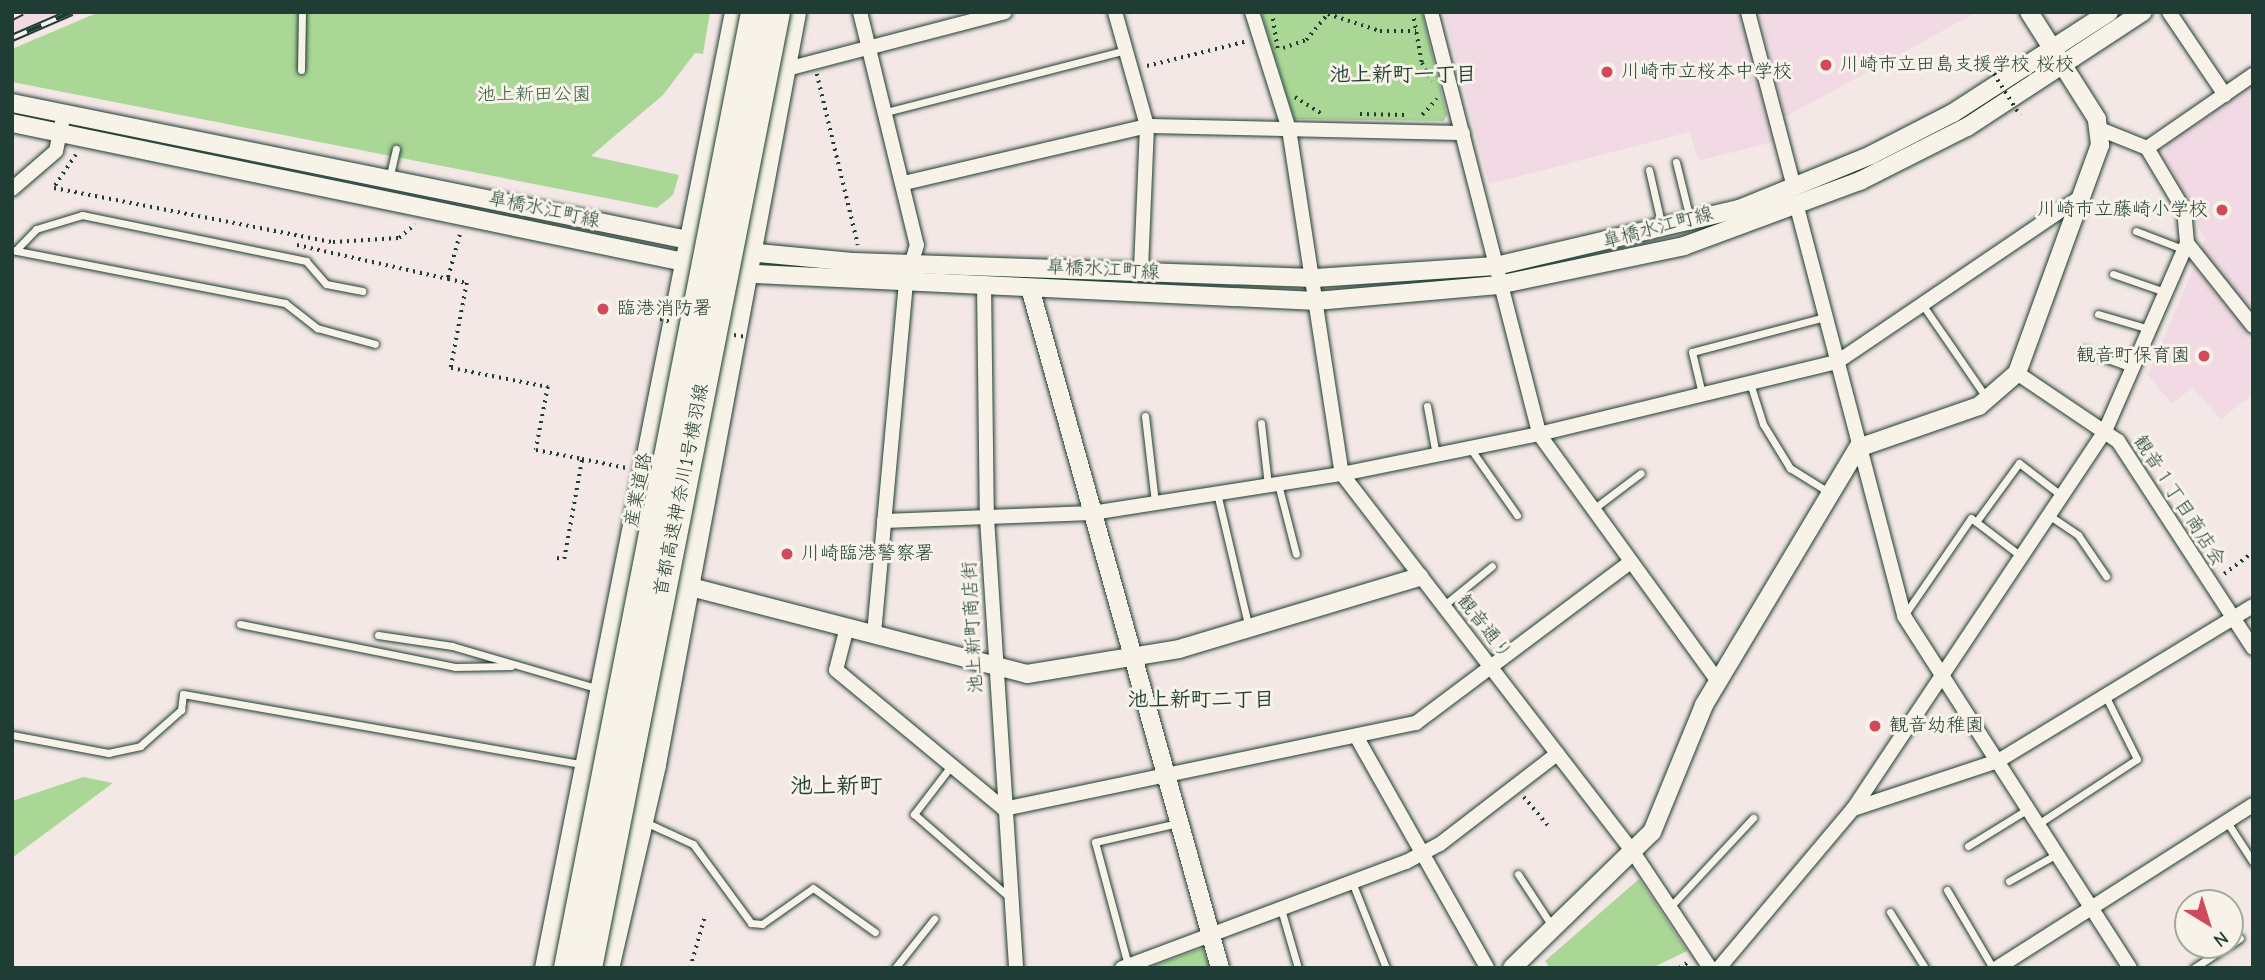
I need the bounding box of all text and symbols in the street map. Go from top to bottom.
place label: 川崎市立田島支援学校 桜校 [1840,54,2074,76]
marker: 川崎市立田島支援学校 桜校 [1818,57,1834,73]
district label: 池上新町一丁目 [1330,61,1476,87]
place label: 川崎市立桜本中学校 [1621,61,1792,83]
marker: 川崎市立桜本中学校 [1599,64,1615,80]
park label: 池上新田公園 [477,84,591,106]
street label: 皐橋水江町線 [486,187,602,233]
place label: 川崎市立藤崎小学校 [2037,199,2208,221]
street label: 皐橋水江町線 [1600,202,1716,254]
marker: 川崎市立藤崎小学校 [2214,202,2230,218]
street label: 皐橋水江町線 [1045,256,1161,284]
place label: 臨港消防署 [617,298,712,320]
marker: 臨港消防署 [595,301,611,317]
place label: 観音町保育園 [2076,345,2190,367]
marker: 観音町保育園 [2196,348,2212,364]
street label: 首都高速神奈川1号横羽線 [650,382,714,598]
street label: 観音１丁目商店会 [2128,431,2230,571]
street label: 産業道路 [621,451,657,529]
place label: 川崎臨港警察署 [801,543,934,565]
marker: 川崎臨港警察署 [779,546,795,562]
street label: 池上新町商店街 [958,560,988,694]
street label: 観音通り [1452,590,1516,664]
district label: 池上新町二丁目 [1128,686,1274,712]
place label: 観音幼稚園 [1889,715,1984,737]
marker: 観音幼稚園 [1867,718,1883,734]
district label: 池上新町 [790,772,882,800]
north arrow [2174,889,2244,959]
text: N [2209,926,2232,951]

